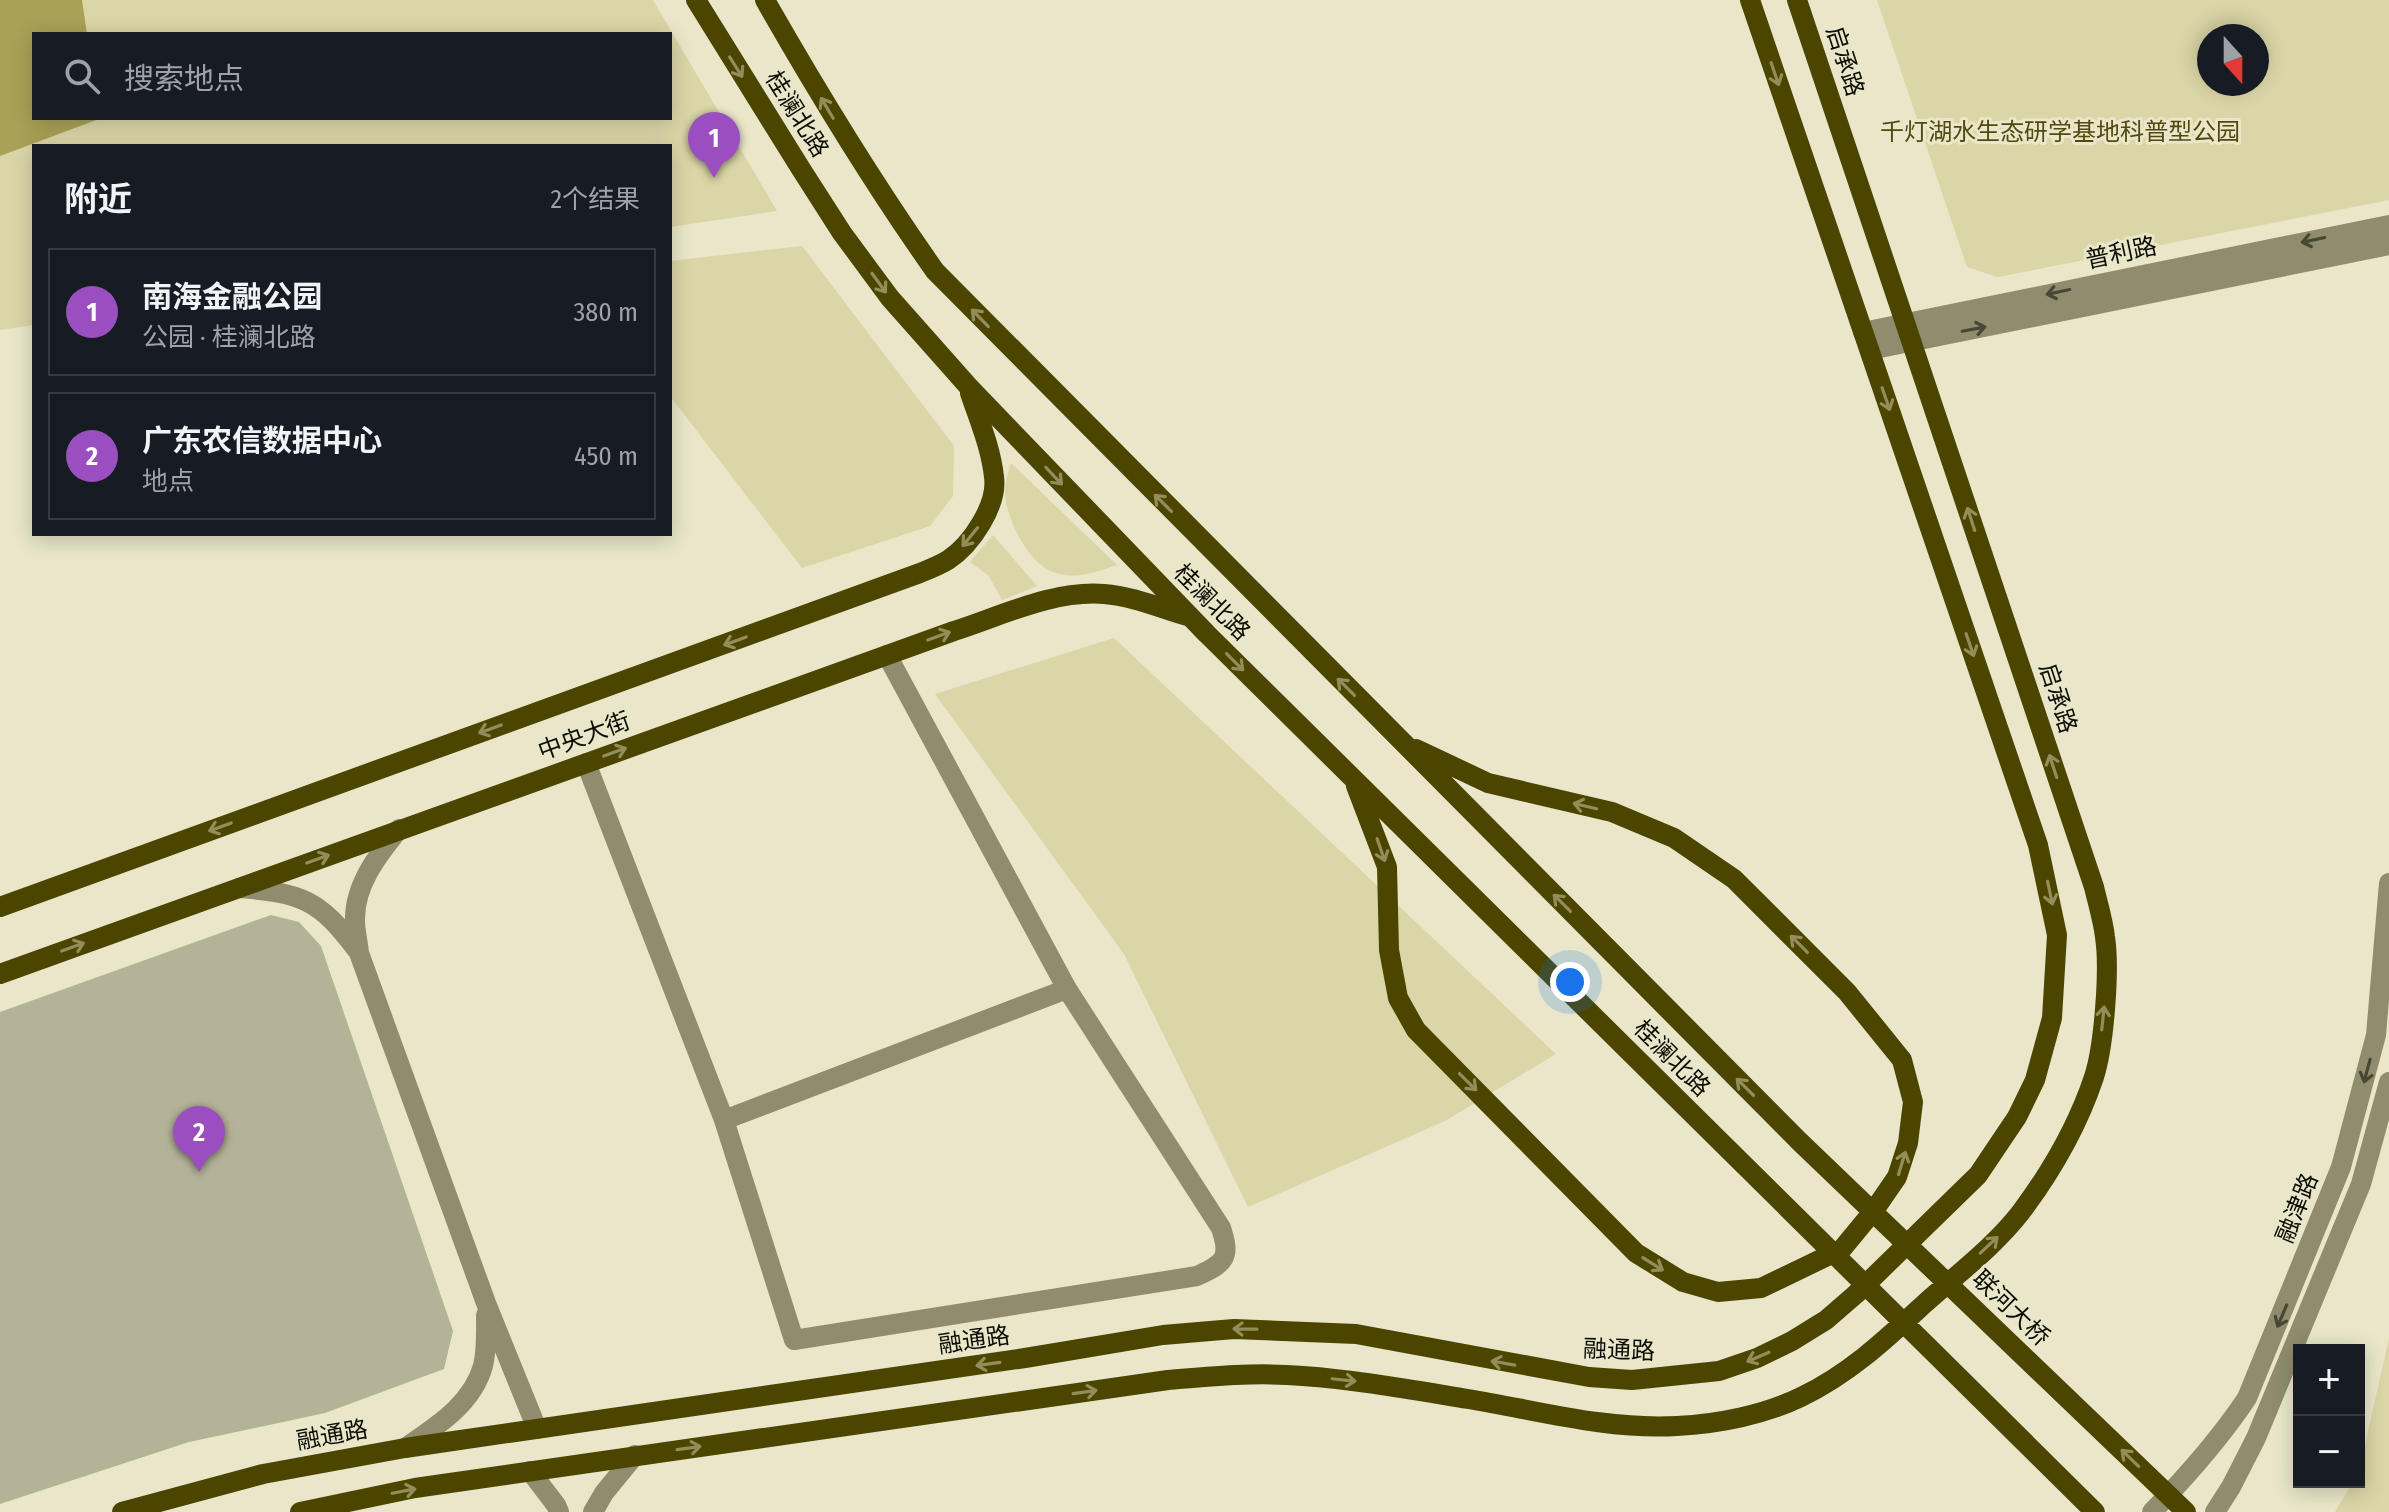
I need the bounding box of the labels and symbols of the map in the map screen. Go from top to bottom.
street label: 启承路 [1821,22,1869,100]
north arrow [2197,24,2269,96]
one-way arrow [728,55,744,78]
one-way arrow [1769,61,1784,86]
street label: 桂澜北路 [760,66,834,162]
one-way arrow [819,97,835,120]
pin: 1 [688,112,740,178]
park label: 千灯湖水生态研学基地科普型公园 [1880,118,2240,146]
street label: 普利路 [2083,232,2159,274]
one-way arrow [2300,234,2326,249]
one-way arrow [871,272,888,294]
one-way arrow [2046,285,2071,300]
one-way arrow [970,308,989,328]
one-way arrow [1960,321,1986,336]
one-way arrow [1880,387,1895,412]
one-way arrow [1044,466,1063,486]
one-way arrow [1153,493,1173,512]
one-way arrow [1962,507,1977,532]
one-way arrow [961,527,979,547]
street label: 桂澜北路 [1168,558,1256,646]
one-way arrow [926,628,951,643]
one-way arrow [1964,633,1979,658]
one-way arrow [723,634,748,649]
one-way arrow [1225,652,1244,671]
street label: 启承路 [2034,659,2082,737]
one-way arrow [1337,678,1356,697]
street label: 中央大街 [534,706,634,766]
one-way arrow [479,723,503,737]
one-way arrow [602,744,627,759]
one-way arrow [2045,753,2060,778]
one-way arrow [1573,798,1598,813]
one-way arrow [208,821,232,835]
one-way arrow [1375,837,1390,862]
one-way arrow [305,851,330,865]
one-way arrow [2043,880,2058,905]
one-way arrow [1552,893,1571,913]
one-way arrow [1790,935,1810,955]
one-way arrow [60,939,85,954]
your location [1550,962,1590,1002]
one-way arrow [2095,1005,2110,1031]
street label: 桂澜北路 [1628,1014,1716,1102]
one-way arrow [2358,1057,2373,1083]
one-way arrow [1458,1072,1477,1091]
one-way arrow [1736,1078,1755,1097]
pin: 2 [173,1106,225,1172]
one-way arrow [1895,1150,1910,1176]
street label: 融津路 [2271,1169,2323,1247]
one-way arrow [1979,1235,1999,1254]
one-way arrow [1641,1256,1664,1272]
street label: 联河大桥 [1967,1265,2055,1351]
one-way arrow [2273,1303,2288,1328]
street label: 融通路 [936,1321,1012,1359]
one-way arrow [1232,1321,1259,1337]
street label: 融通路 [1583,1335,1655,1365]
one-way arrow [1746,1350,1771,1365]
one-way arrow [1490,1354,1516,1369]
one-way arrow [976,1357,1001,1372]
one-way arrow [1330,1372,1356,1387]
one-way arrow [1072,1384,1097,1399]
street label: 融通路 [294,1415,370,1455]
one-way arrow [676,1440,701,1455]
one-way arrow [2121,1449,2140,1468]
one-way arrow [391,1482,416,1497]

